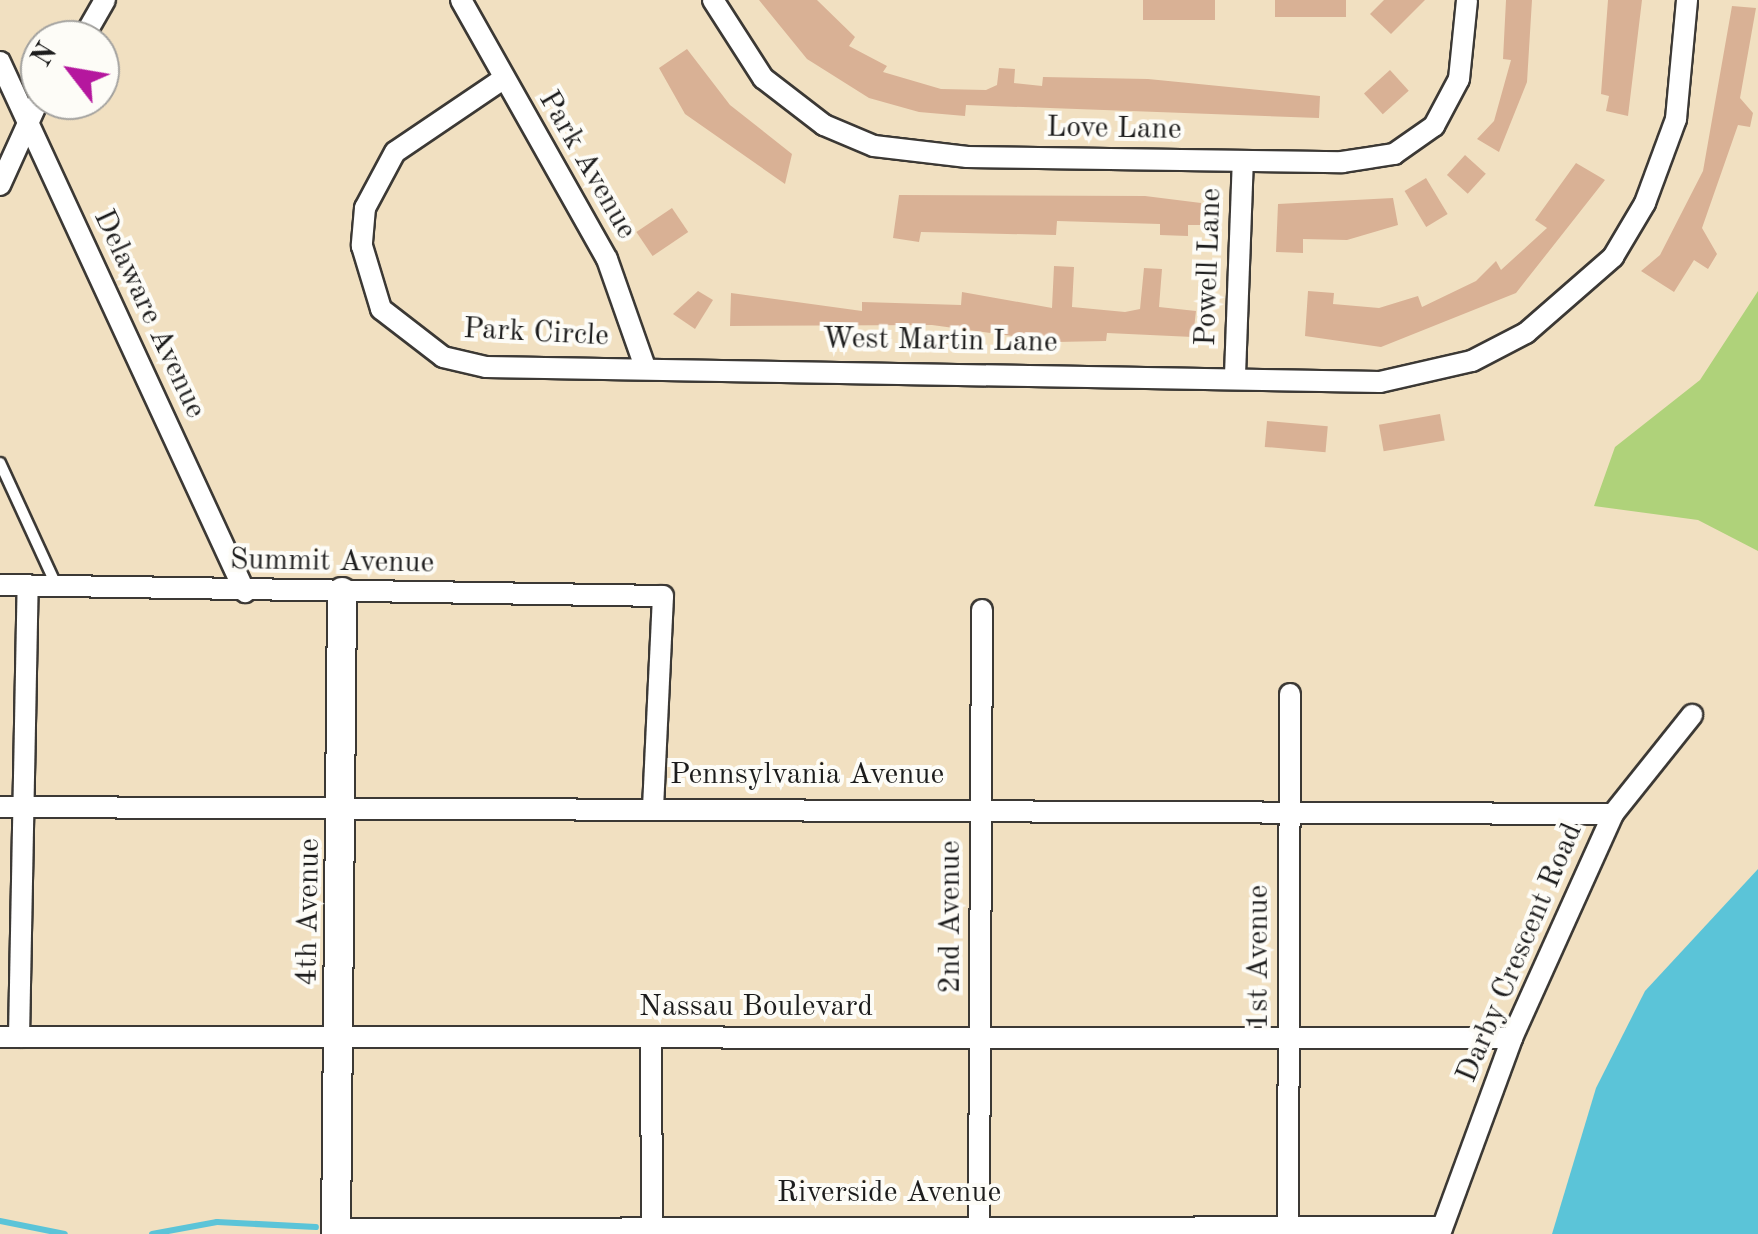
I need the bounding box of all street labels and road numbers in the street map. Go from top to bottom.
street label: Park Avenue [530,84,644,246]
street label: Love Lane [1046,110,1182,148]
street label: Powell Lane [1188,187,1230,347]
street label: Delaware Avenue [85,204,213,424]
street label: Park Circle [462,311,610,355]
street label: West Martin Lane [822,321,1058,361]
street label: Summit Avenue [229,542,435,582]
street label: Pennsylvania Avenue [670,757,944,793]
street label: Darby Crescent Road [1449,818,1591,1088]
street label: 4th Avenue [290,838,328,986]
street label: 2nd Avenue [933,841,969,993]
street label: 1st Avenue [1241,885,1277,1029]
street label: Nassau Boulevard [639,989,873,1025]
street label: Riverside Avenue [777,1175,1001,1211]

